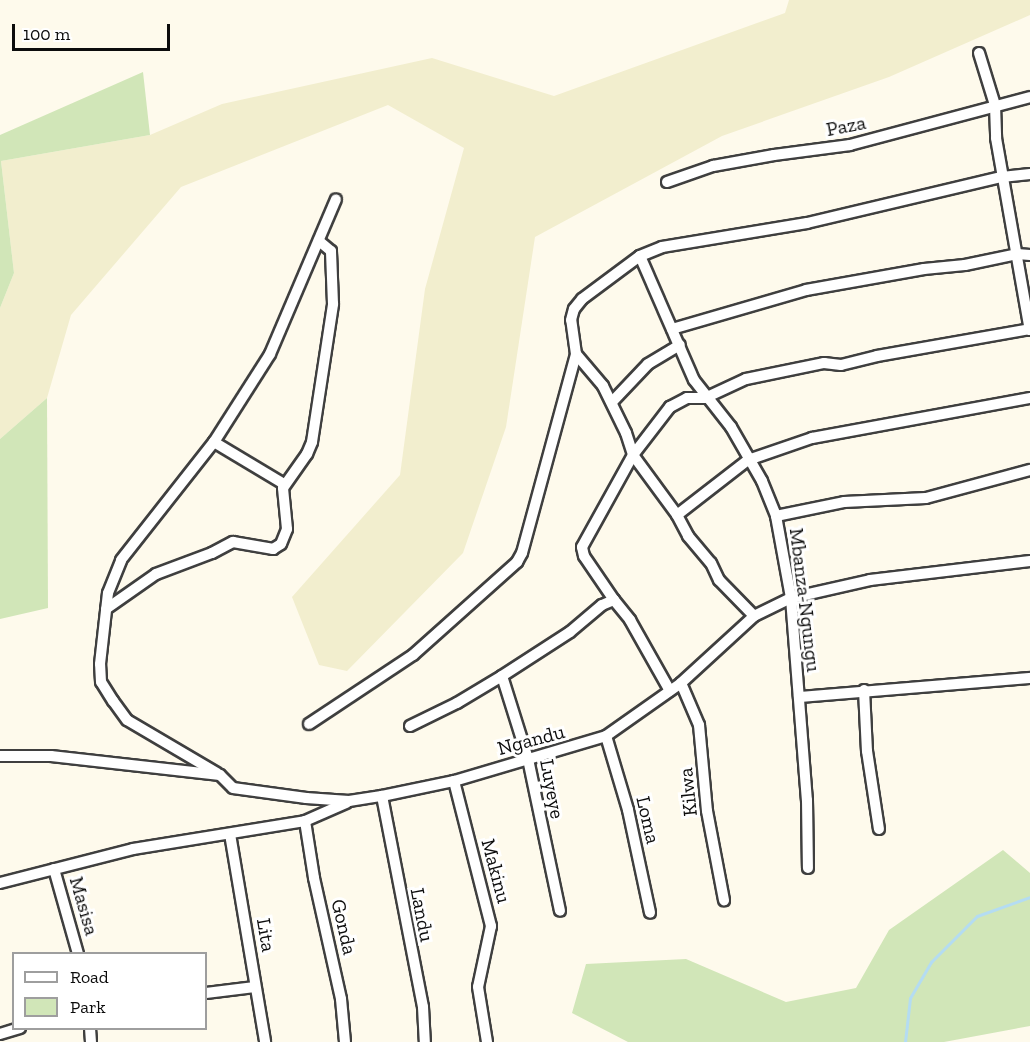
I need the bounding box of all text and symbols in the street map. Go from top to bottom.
scale bar [15,12,172,50]
text: 100 m [23,23,70,45]
street label: Paza [824,110,868,142]
street label: Mbanza-Ngungu [784,527,826,673]
street label: Ngandu [495,720,567,760]
street label: Luyeye [534,757,570,821]
street label: Kilwa [674,767,702,817]
street label: Loma [631,794,665,846]
street label: Makinu [476,836,516,906]
street label: Masisa [64,874,104,938]
street label: Landu [405,886,439,944]
street label: Gonda [326,897,362,957]
street label: Lita [251,916,281,954]
legend [12,952,207,1030]
text: Road [70,966,109,988]
text: Park [70,996,106,1018]

